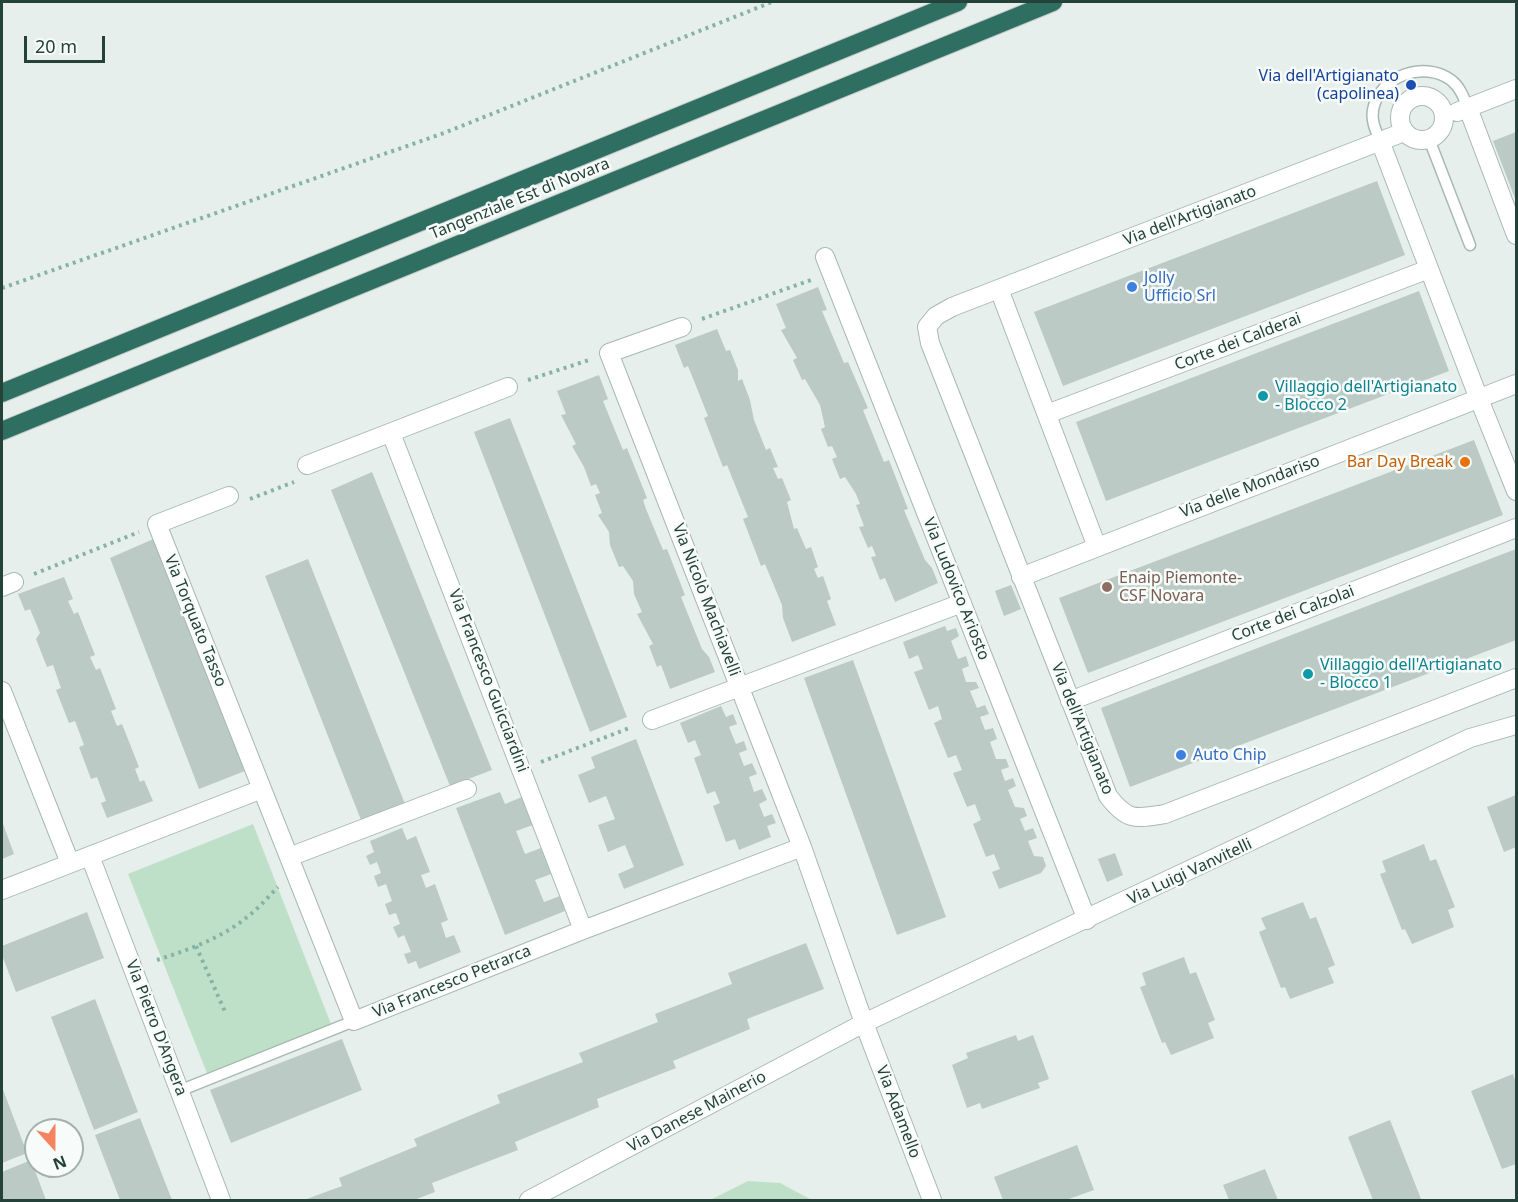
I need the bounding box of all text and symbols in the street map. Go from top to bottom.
scale bar [27,24,108,62]
text: 20 m [35,34,77,58]
place label: Via dell'Artigianato (capolinea) [1259,66,1399,104]
marker: Via dell'Artigianato (capolinea) [1404,78,1418,92]
street label: Tangenziale Est di Novara [428,154,612,244]
street label: Via dell'Artigianato [1121,182,1259,250]
place label: Jolly Ufficio Srl [1144,268,1216,306]
marker: Jolly Ufficio Srl [1125,280,1139,294]
street label: Corte dei Calderai [1172,309,1304,375]
place label: Villaggio dell'Artigianato - Blocco 2 [1275,377,1457,415]
marker: Villaggio dell'Artigianato - Blocco 2 [1256,389,1270,403]
street label: Via delle Mondariso [1177,451,1323,523]
place label: Bar Day Break [1347,452,1453,472]
marker: Bar Day Break [1458,455,1472,469]
street label: Via Ludovico Ariosto [919,515,993,663]
street label: Via Nicolò Machiavelli [668,521,744,679]
street label: Via Torquato Tasso [160,552,230,690]
place label: Enaip Piemonte- CSF Novara [1119,568,1242,606]
marker: Enaip Piemonte- CSF Novara [1100,580,1114,594]
street label: Corte dei Calzolai [1229,582,1357,646]
street label: Via Francesco Guicciardini [444,587,532,775]
place label: Villaggio dell'Artigianato - Blocco 1 [1320,655,1502,693]
street label: Via dell'Artigianato [1047,660,1117,798]
marker: Villaggio dell'Artigianato - Blocco 1 [1301,667,1315,681]
place label: Auto Chip [1193,745,1267,765]
marker: Auto Chip [1174,748,1188,762]
street label: Via Luigi Vanvitelli [1125,835,1255,909]
street label: Via Francesco Petrarca [370,941,534,1023]
street label: Via Pietro D'Angera [121,957,191,1099]
street label: Via Adamello [872,1063,924,1161]
street label: Via Danese Mainerio [624,1067,770,1157]
north arrow [24,1118,84,1178]
text: N [50,1150,70,1176]

